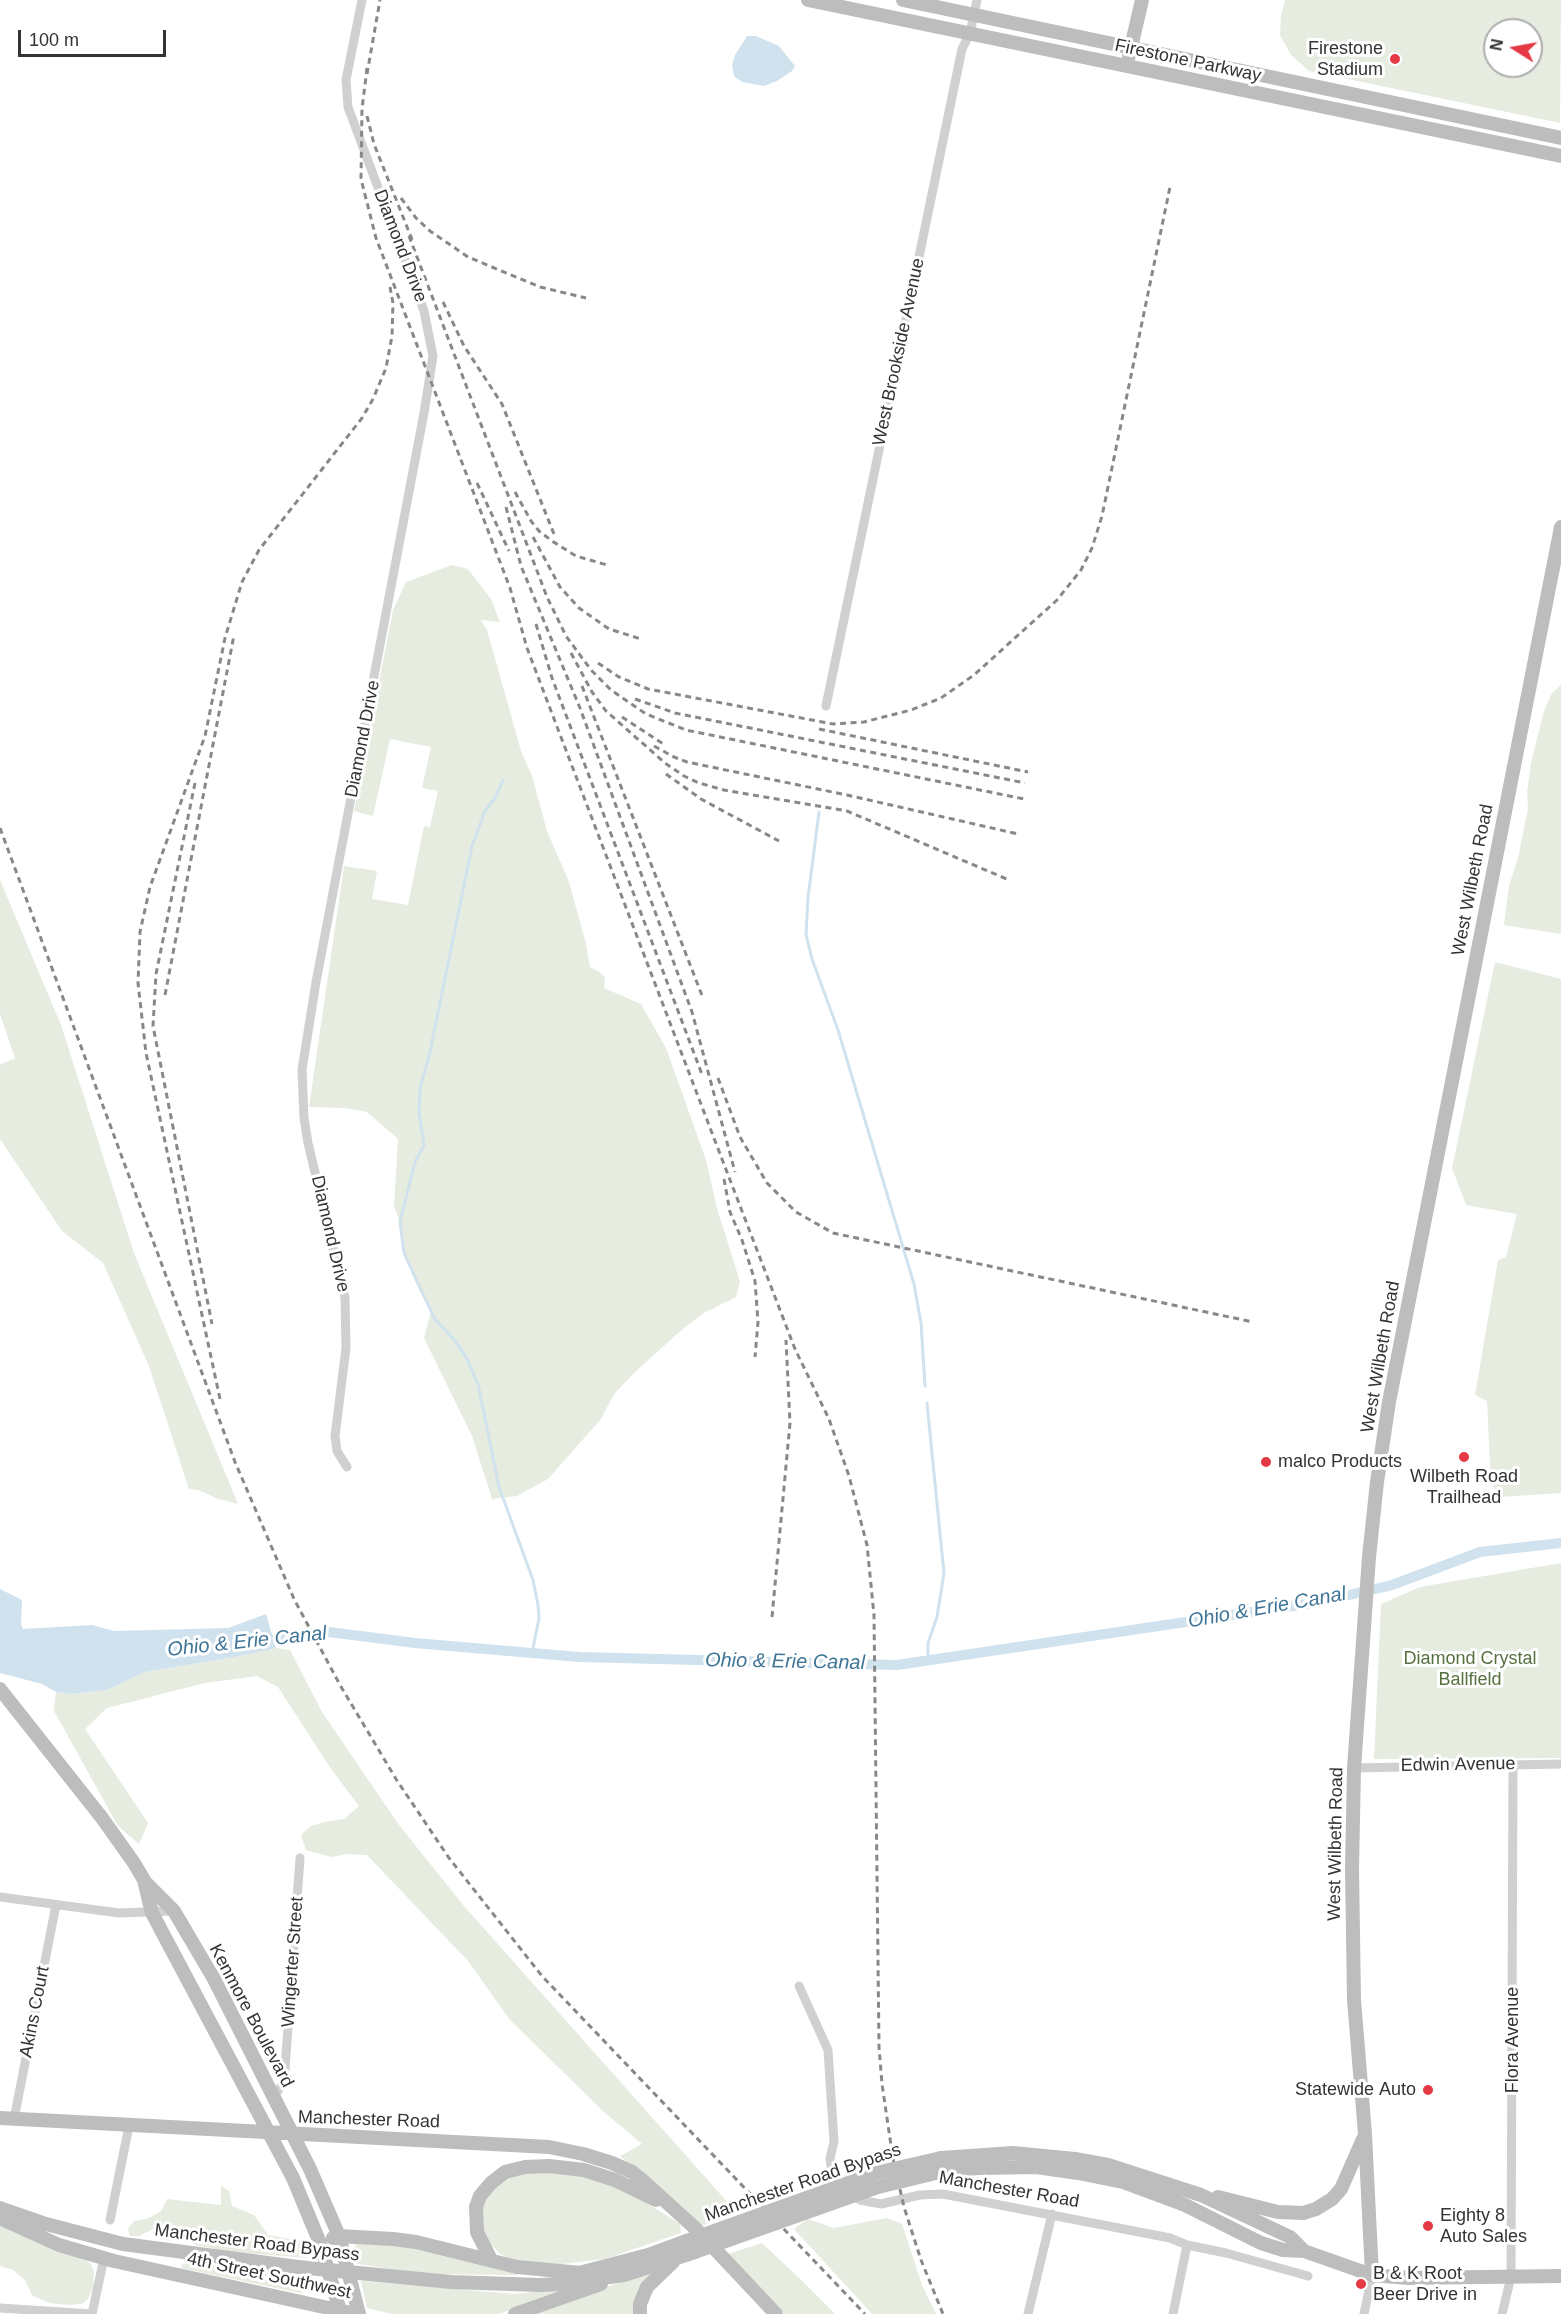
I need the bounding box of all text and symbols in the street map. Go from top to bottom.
scale bar [21,18,170,56]
north arrow [1483,18,1543,78]
text: 100 m [29,30,79,50]
street label: Firestone Parkway [1113,35,1263,87]
place label: Firestone Stadium [1308,38,1383,80]
text: N [1487,38,1506,52]
marker: Firestone Stadium [1388,52,1402,66]
street label: Diamond Drive [369,187,431,305]
street label: West Brookside Avenue [869,256,929,448]
street label: Diamond Drive [341,679,385,799]
street label: West Wilbeth Road [1448,802,1498,958]
street label: Diamond Drive [306,1174,354,1294]
street label: West Wilbeth Road [1357,1279,1405,1435]
marker: Wilbeth Road Trailhead [1457,1450,1471,1464]
place label: malco Products [1278,1451,1402,1473]
marker: malco Products [1259,1455,1273,1469]
place label: Wilbeth Road Trailhead [1410,1466,1518,1508]
water label: Ohio & Erie Canal [1186,1582,1348,1634]
water label: Ohio & Erie Canal [166,1622,328,1662]
park label: Diamond Crystal Ballfield [1403,1648,1537,1690]
water label: Ohio & Erie Canal [705,1649,865,1675]
street label: Edwin Avenue [1400,1753,1516,1777]
street label: West Wilbeth Road [1324,1767,1348,1921]
street label: Wingerter Street [278,1896,308,2028]
street label: Kenmore Boulevard [204,1941,298,2091]
street label: Akins Court [16,1964,54,2060]
street label: Flora Avenue [1502,1987,1524,2093]
place label: Statewide Auto [1295,2079,1416,2101]
marker: Statewide Auto [1421,2083,1435,2097]
street label: Manchester Road [298,2107,440,2133]
street label: Manchester Road Bypass [702,2139,904,2227]
street label: Manchester Road [937,2167,1081,2213]
place label: Eighty 8 Auto Sales [1440,2205,1527,2248]
marker: Eighty 8 Auto Sales [1421,2219,1435,2233]
street label: Manchester Road Bypass [153,2220,361,2266]
street label: 4th Street Southwest [185,2248,353,2304]
place label: B & K Root Beer Drive in [1373,2263,1477,2306]
marker: B & K Root Beer Drive in [1354,2277,1368,2291]

